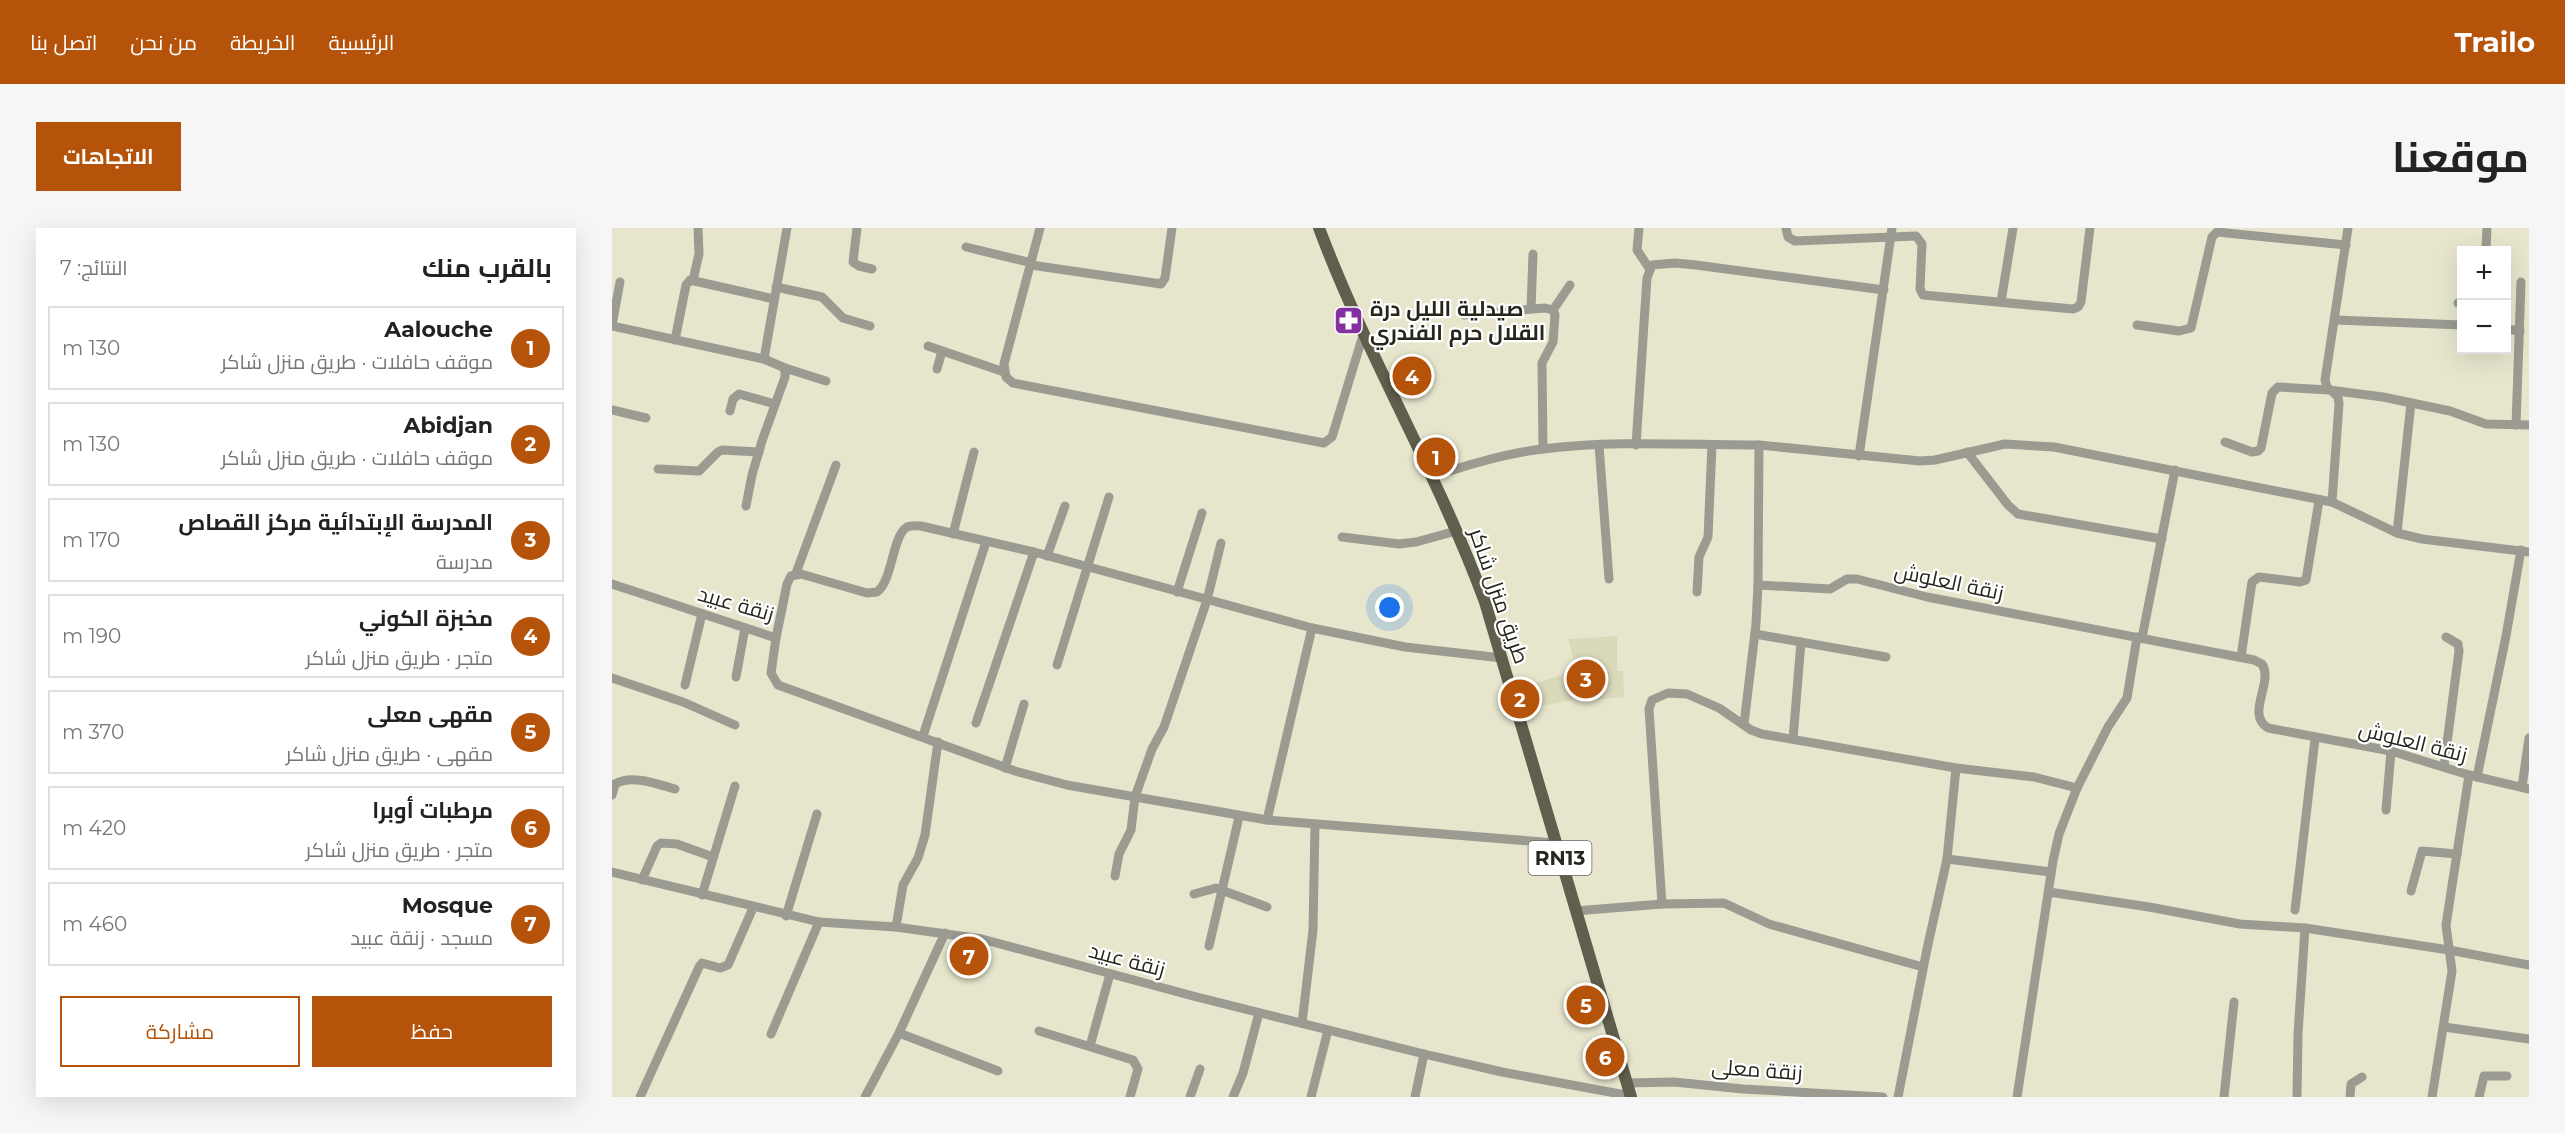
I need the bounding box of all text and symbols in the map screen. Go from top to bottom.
text: Trailo [2455,25,2535,59]
text: اتصل بنا [30,30,97,55]
text: من نحن [130,30,197,55]
text: الخريطة [230,30,296,55]
text: الرئيسية [329,30,394,55]
button: الاتجاهات [36,122,181,191]
text: موقعنا [2392,131,2529,183]
map controls [2457,246,2511,354]
button: + [2457,246,2511,300]
text: بالقرب منك [422,252,552,284]
text: النتائج: 7 [60,256,128,280]
place label: صيدلية الليل درة القلال حرم الفندري [1370,296,1545,350]
button: − [2457,300,2511,354]
pharmacy icon: صيدلية الليل درة القلال حرم الفندري [1333,305,1365,337]
text: Aalouche [384,316,493,343]
text: 130 m [62,336,120,360]
text: 1 [527,336,534,360]
text: موقف حافلات · طريق منزل شاكر [221,350,493,374]
pin: 4 [1392,354,1432,398]
text: Abidjan [404,412,493,439]
text: 130 m [62,432,120,456]
text: 2 [525,432,536,456]
pin: 1 [1416,434,1456,480]
text: موقف حافلات · طريق منزل شاكر [221,446,493,470]
text: المدرسة الإبتدائية مركز القصاص [178,509,493,536]
street label: طريق منزل شاكر [1463,524,1534,667]
text: 170 m [62,528,120,552]
text: 3 [525,528,536,552]
text: مدرسة [436,550,493,574]
street label: زنقة العلوش [1892,558,2006,606]
street label: زنقة عبيد [695,581,777,626]
your location [1375,593,1404,622]
text: مخبزة الكوني [359,605,493,632]
text: 190 m [62,624,121,648]
text: 4 [524,624,537,648]
text: متجر · طريق منزل شاكر [306,646,493,670]
pin: 3 [1566,656,1606,702]
pin: 2 [1500,676,1540,722]
text: مقهى معلى [368,701,493,728]
street label: زنقة العلوش [2356,716,2470,768]
text: 370 m [62,720,124,744]
text: 5 [525,720,536,744]
text: مقهى · طريق منزل شاكر [286,742,493,766]
text: مرطبات أوبرا [372,797,493,824]
text: 420 m [62,816,126,840]
text: 6 [524,816,537,840]
text: متجر · طريق منزل شاكر [306,838,493,862]
road number: RN13 [1528,841,1592,875]
text: Mosque [402,892,493,919]
text: 460 m [62,912,127,936]
text: 7 [524,912,537,936]
text: مسجد · زنقة عبيد [350,926,493,950]
pin: 7 [950,934,988,978]
street label: زنقة عبيد [1086,937,1168,982]
pin: 5 [1566,982,1606,1028]
button: مشاركة [60,996,300,1067]
button: حفظ [312,996,552,1067]
pin: 6 [1586,1034,1624,1080]
street label: زنقة معلى [1711,1054,1803,1086]

